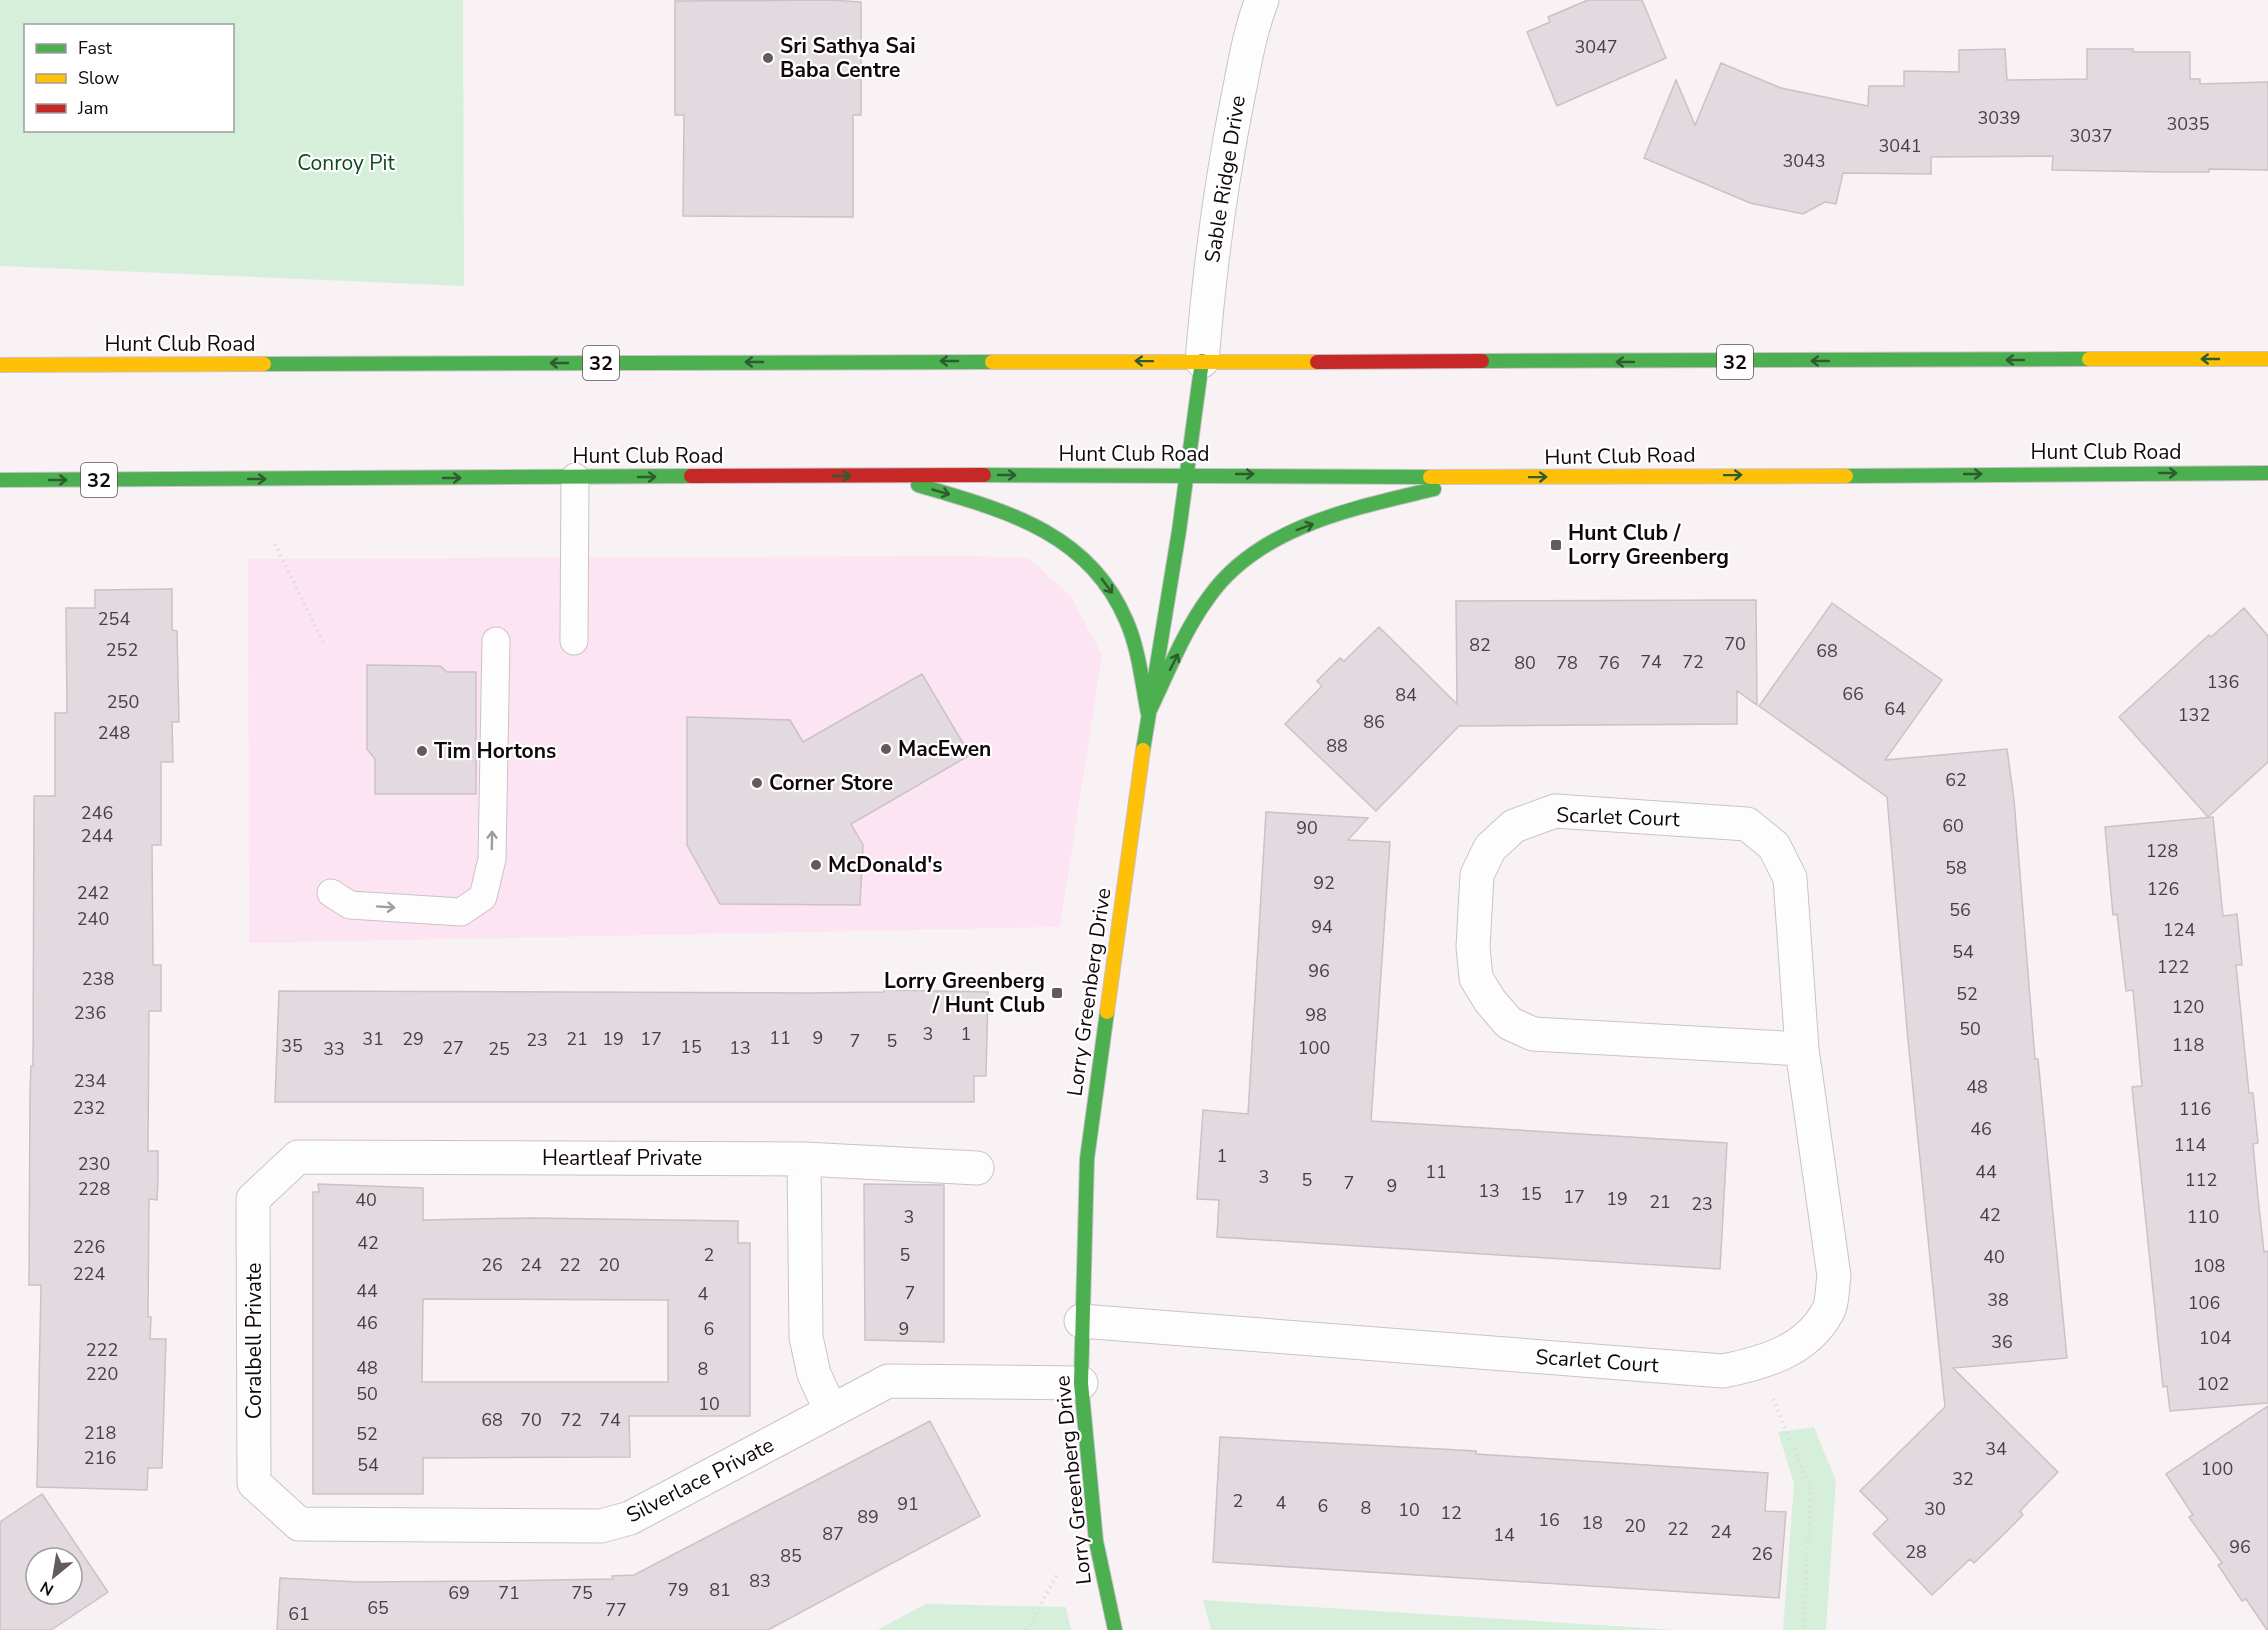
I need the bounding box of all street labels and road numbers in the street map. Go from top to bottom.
street label: Sable Ridge Drive [1198,93,1252,265]
street label: Hunt Club Road [104,330,256,358]
road number: 32 [1717,345,1753,379]
road number: 32 [583,346,619,380]
street label: Hunt Club Road [2030,438,2182,466]
street label: Hunt Club Road [1058,440,1210,468]
street label: Hunt Club Road [1544,441,1696,471]
street label: Hunt Club Road [572,442,724,470]
road number: 32 [81,463,117,497]
street label: Scarlet Court [1556,801,1681,833]
street label: Lorry Greenberg Drive [1061,886,1117,1098]
street label: Heartleaf Private [542,1144,702,1172]
street label: Coralbell Private [240,1263,268,1419]
street label: Scarlet Court [1534,1343,1660,1379]
street label: Lorry Greenberg Drive [1048,1374,1098,1586]
street label: Silverlace Private [621,1431,779,1529]

